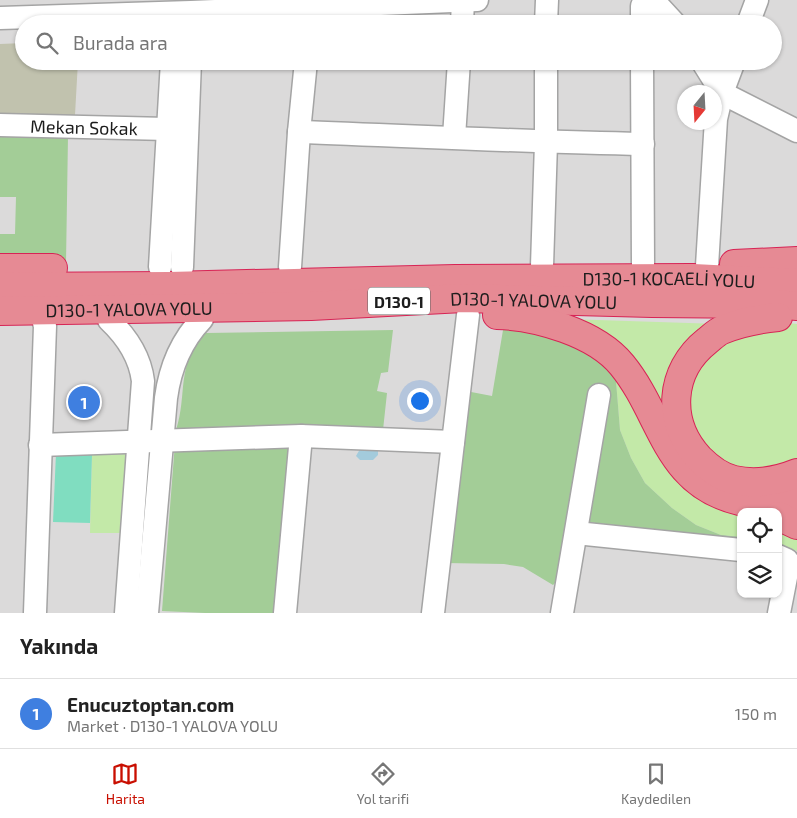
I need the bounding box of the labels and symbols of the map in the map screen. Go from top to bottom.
north arrow [677,85,722,130]
street label: Mekan Sokak [30,115,138,139]
street label: D130-1 KOCAELİ YOLU [582,267,756,292]
street label: D130-1 YALOVA YOLU [450,287,618,313]
road number: D130-1 [368,288,430,314]
street label: D130-1 YALOVA YOLU [45,297,213,321]
pin: 1 [68,383,100,421]
your location [407,388,433,414]

